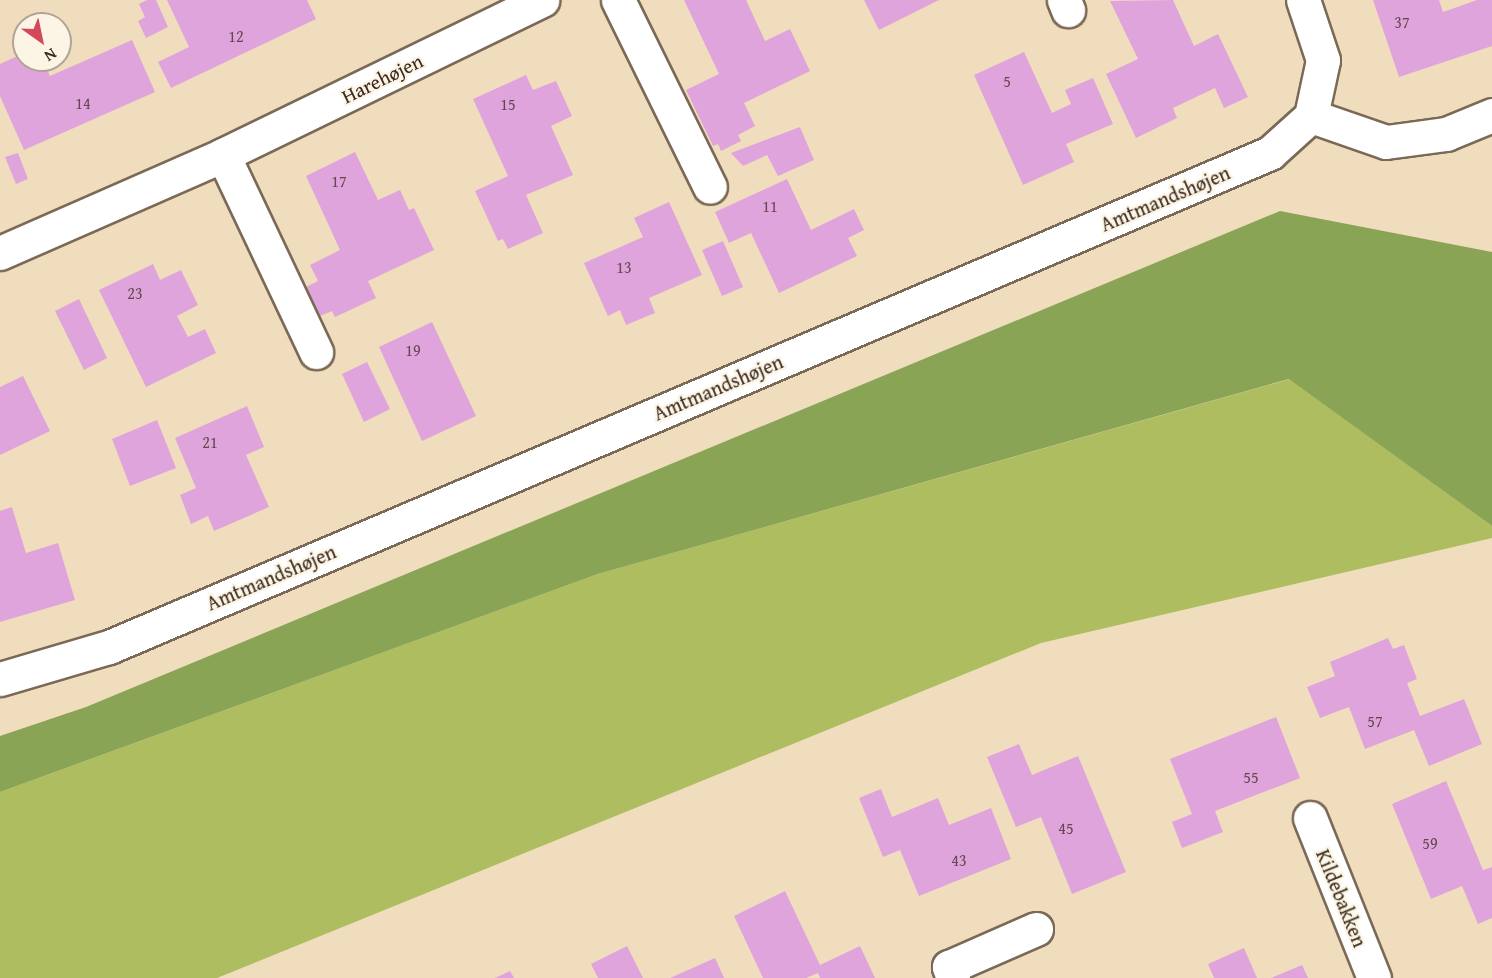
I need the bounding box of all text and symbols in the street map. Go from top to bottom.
north arrow [12,12,72,72]
house number: 37 [1394,12,1410,32]
house number: 12 [228,26,244,46]
text: N [40,42,62,68]
street label: Harehøjen [337,48,427,108]
house number: 5 [1003,71,1011,91]
house number: 14 [75,93,91,113]
house number: 15 [500,94,516,114]
street label: Amtmandshøjen [1097,160,1233,236]
house number: 17 [331,171,347,191]
house number: 11 [762,196,778,216]
house number: 13 [616,257,632,277]
house number: 23 [127,283,143,303]
house number: 19 [405,340,421,360]
street label: Amtmandshøjen [650,349,786,425]
house number: 21 [202,432,218,452]
street label: Amtmandshøjen [203,539,339,615]
house number: 57 [1367,711,1383,731]
house number: 55 [1243,767,1259,787]
house number: 45 [1058,818,1074,838]
house number: 59 [1422,833,1438,853]
street label: Kildebakken [1311,846,1373,950]
house number: 43 [951,850,967,870]

